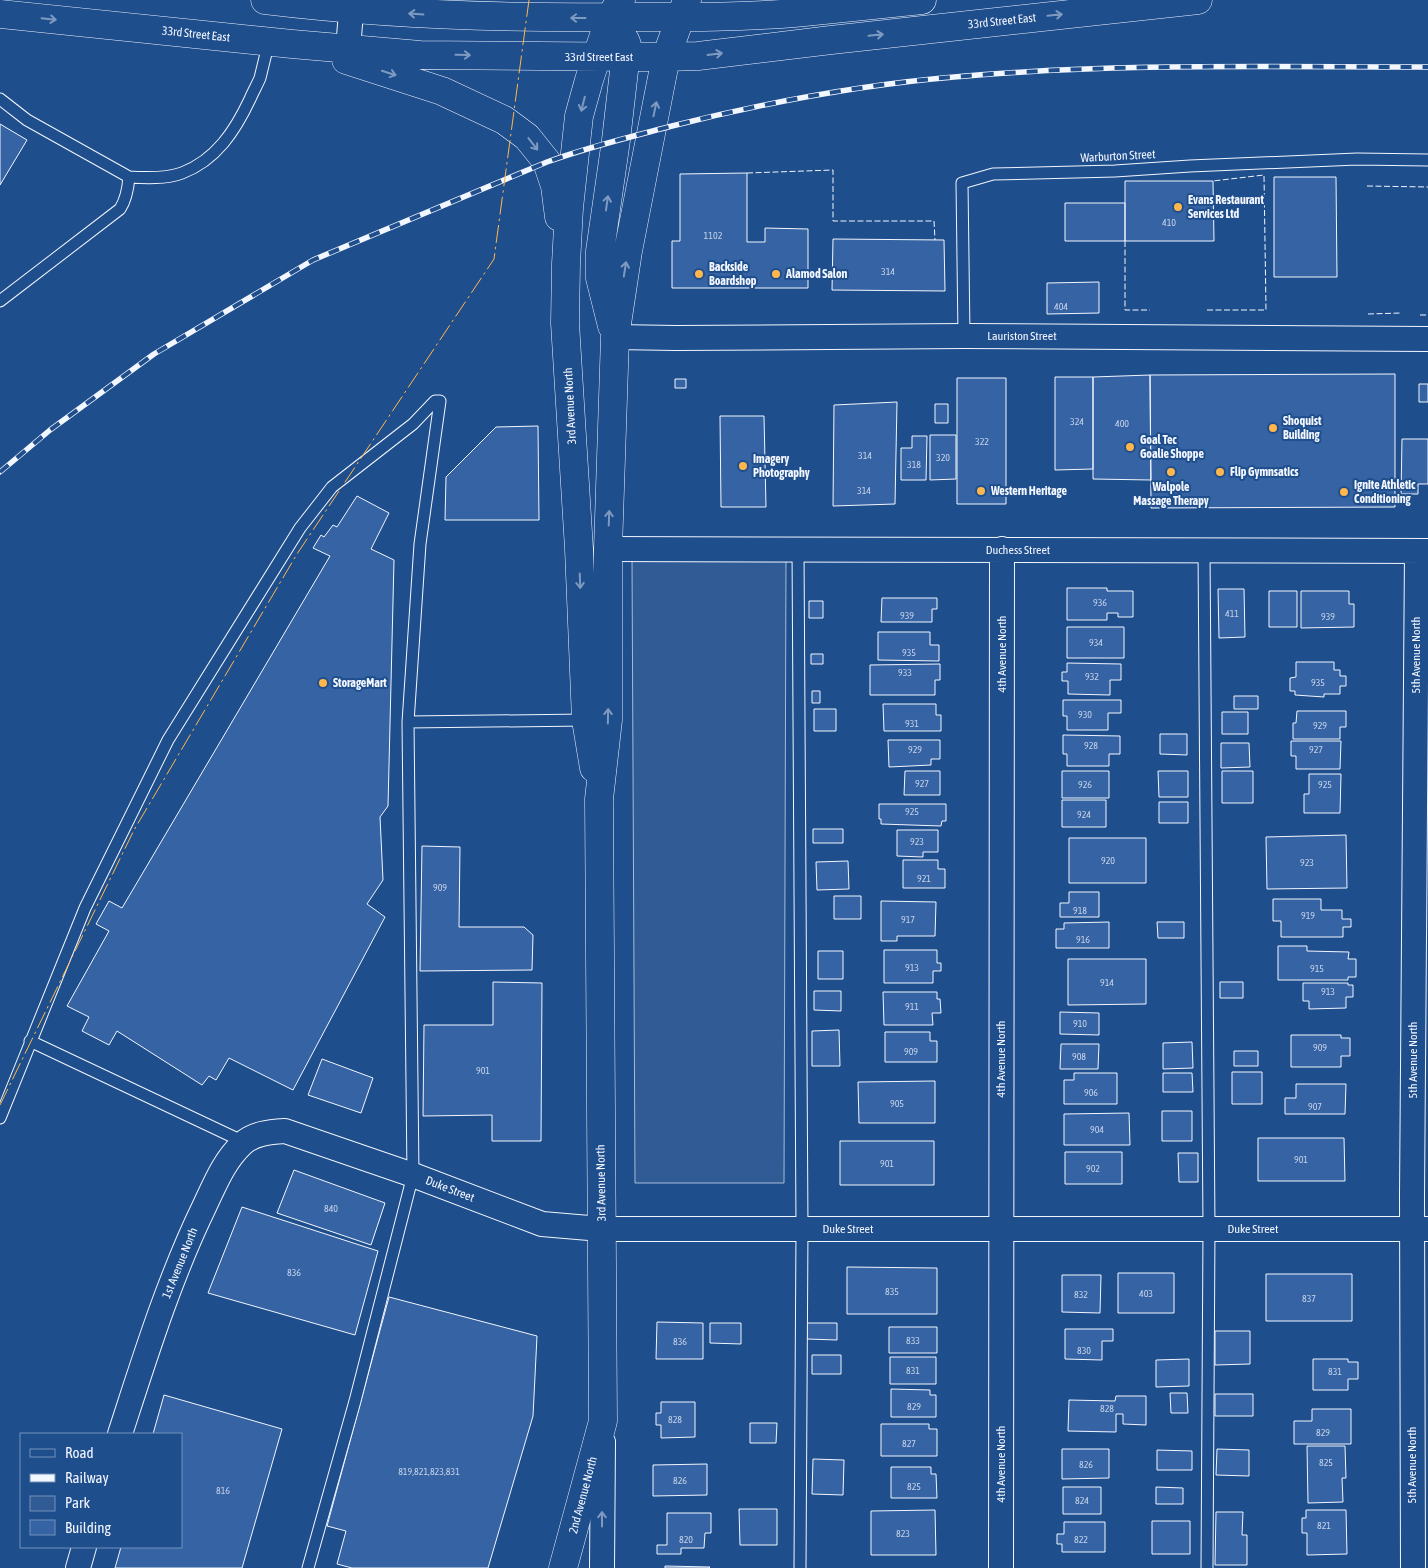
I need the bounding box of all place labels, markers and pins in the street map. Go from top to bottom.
place label: Evans Restaurant Services Ltd [1188,193,1264,221]
marker: Evans Restaurant Services Ltd [1172,201,1184,213]
place label: Backside Boardshop [709,260,757,288]
place label: Alamod Salon [785,267,848,281]
marker: Backside Boardshop [693,268,705,280]
marker: Alamod Salon [770,268,782,280]
place label: Shoquist Building [1283,414,1322,442]
marker: Shoquist Building [1267,422,1279,434]
place label: Goal Tec Goalie Shoppe [1140,433,1204,461]
marker: Goal Tec Goalie Shoppe [1124,441,1136,453]
place label: Imagery Photography [753,452,810,480]
marker: Imagery Photography [737,460,749,472]
place label: Flip Gymnsatics [1230,465,1299,479]
marker: Walpole Massage Therapy [1165,466,1177,478]
marker: Flip Gymnsatics [1214,466,1226,478]
place label: Ignite Athletic Conditioning [1354,478,1416,506]
place label: Walpole Massage Therapy [1133,480,1209,508]
place label: Western Heritage [990,484,1067,498]
marker: Western Heritage [975,485,987,497]
marker: Ignite Athletic Conditioning [1338,486,1350,498]
place label: StorageMart [333,676,387,690]
marker: StorageMart [317,677,329,689]

